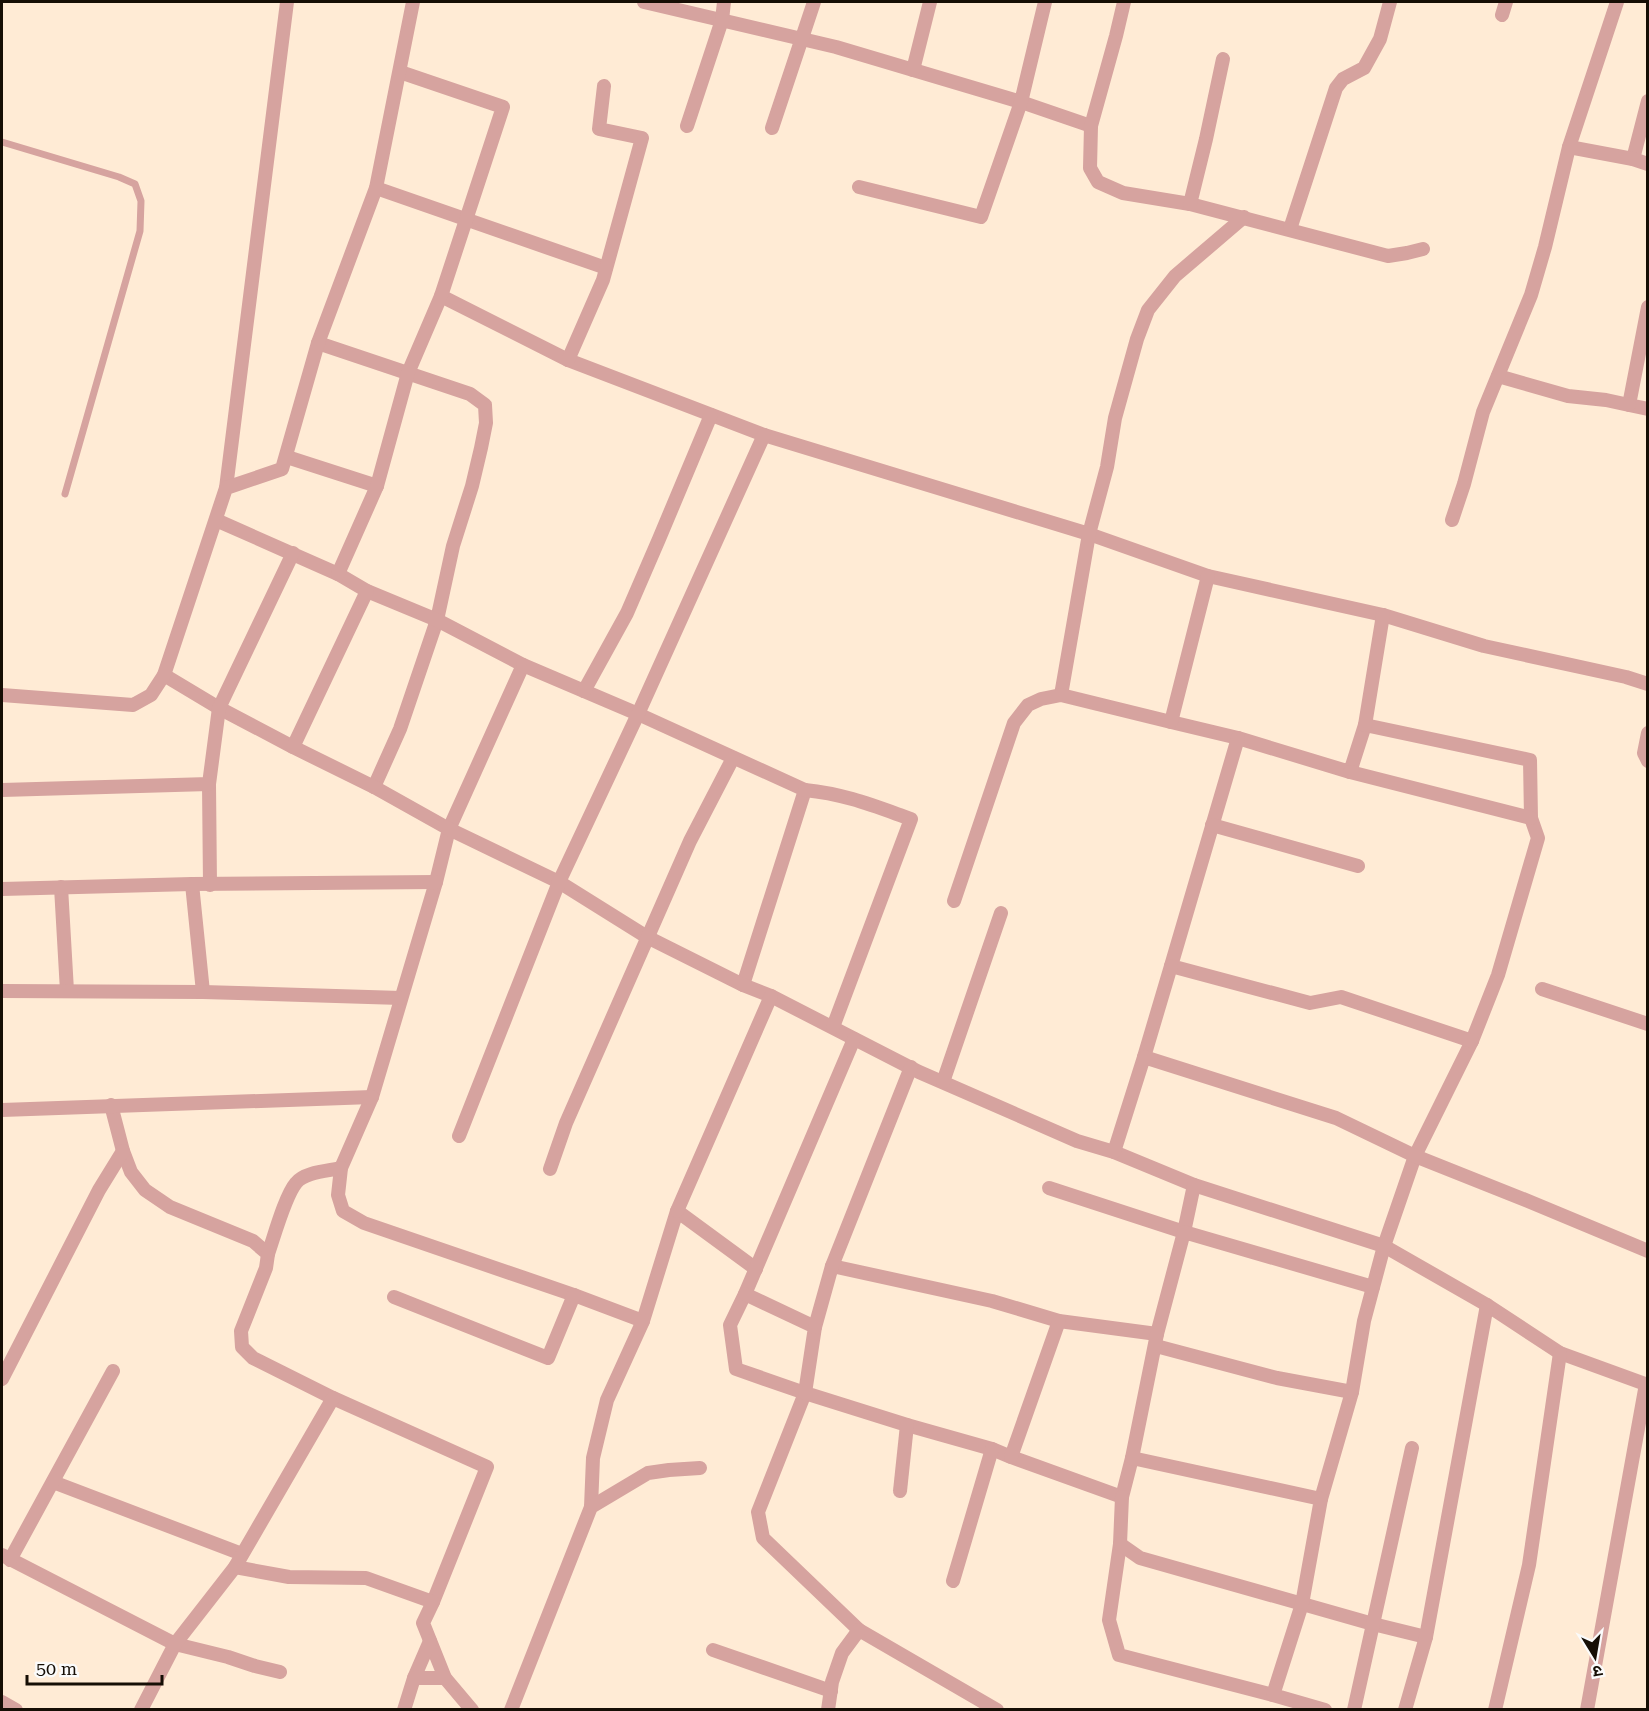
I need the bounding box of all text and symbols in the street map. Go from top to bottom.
north arrow [1565,1627,1625,1687]
scale bar [27,1648,162,1686]
text: 50 m [36,1658,77,1679]
text: उ [1591,1661,1604,1682]

